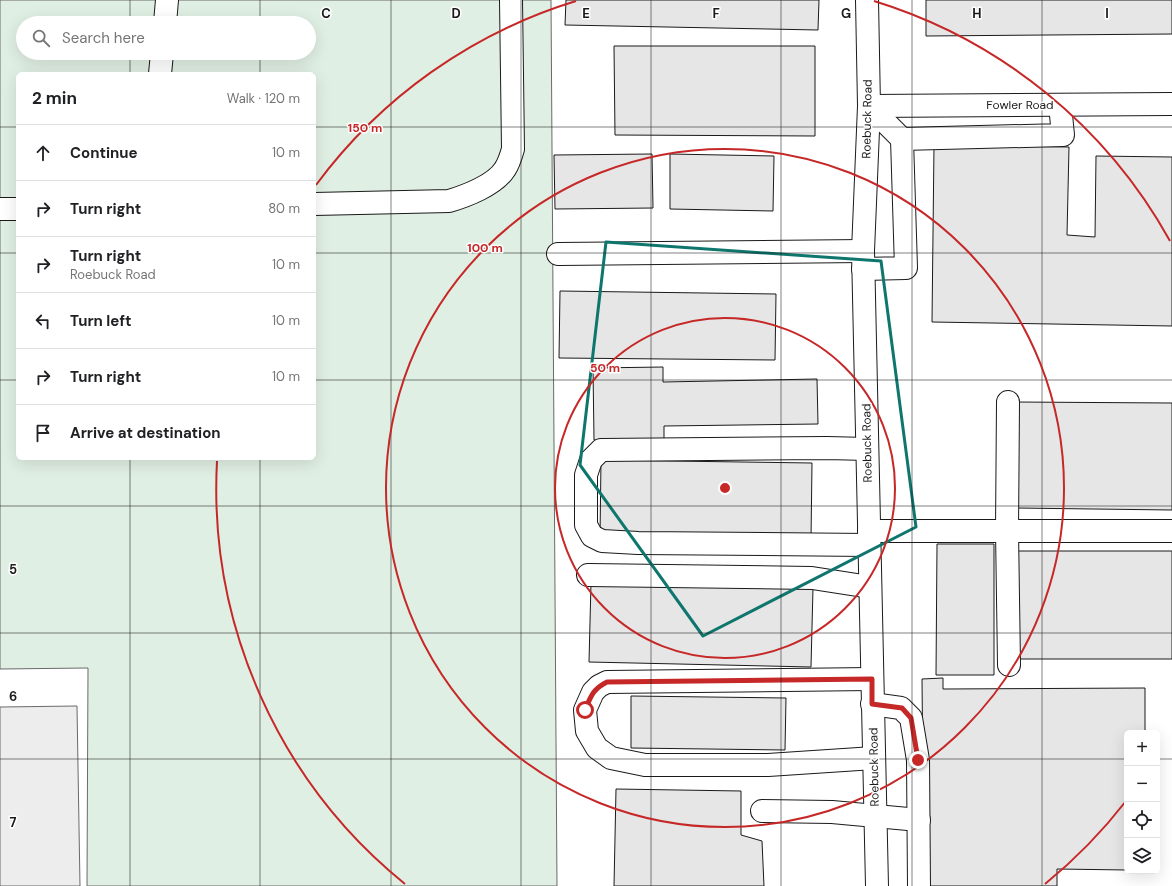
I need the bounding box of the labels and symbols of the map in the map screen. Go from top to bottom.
text: C [321,5,331,22]
text: D [451,5,461,22]
text: E [582,5,590,22]
text: F [712,5,720,22]
text: G [841,5,851,22]
text: H [972,5,982,22]
text: I [1105,5,1109,22]
street label: Roebuck Road [858,79,876,159]
street label: Fowler Road [986,97,1054,113]
text: 150 m [348,120,382,136]
text: 100 m [467,240,503,256]
text: 50 m [590,360,620,376]
street label: Roebuck Road [858,403,876,483]
centre of rings [718,481,732,495]
text: 5 [9,561,17,578]
text: 6 [9,688,17,705]
route start [576,701,594,719]
street label: Roebuck Road [865,727,883,807]
route end [909,751,927,769]
text: 7 [10,814,17,831]

